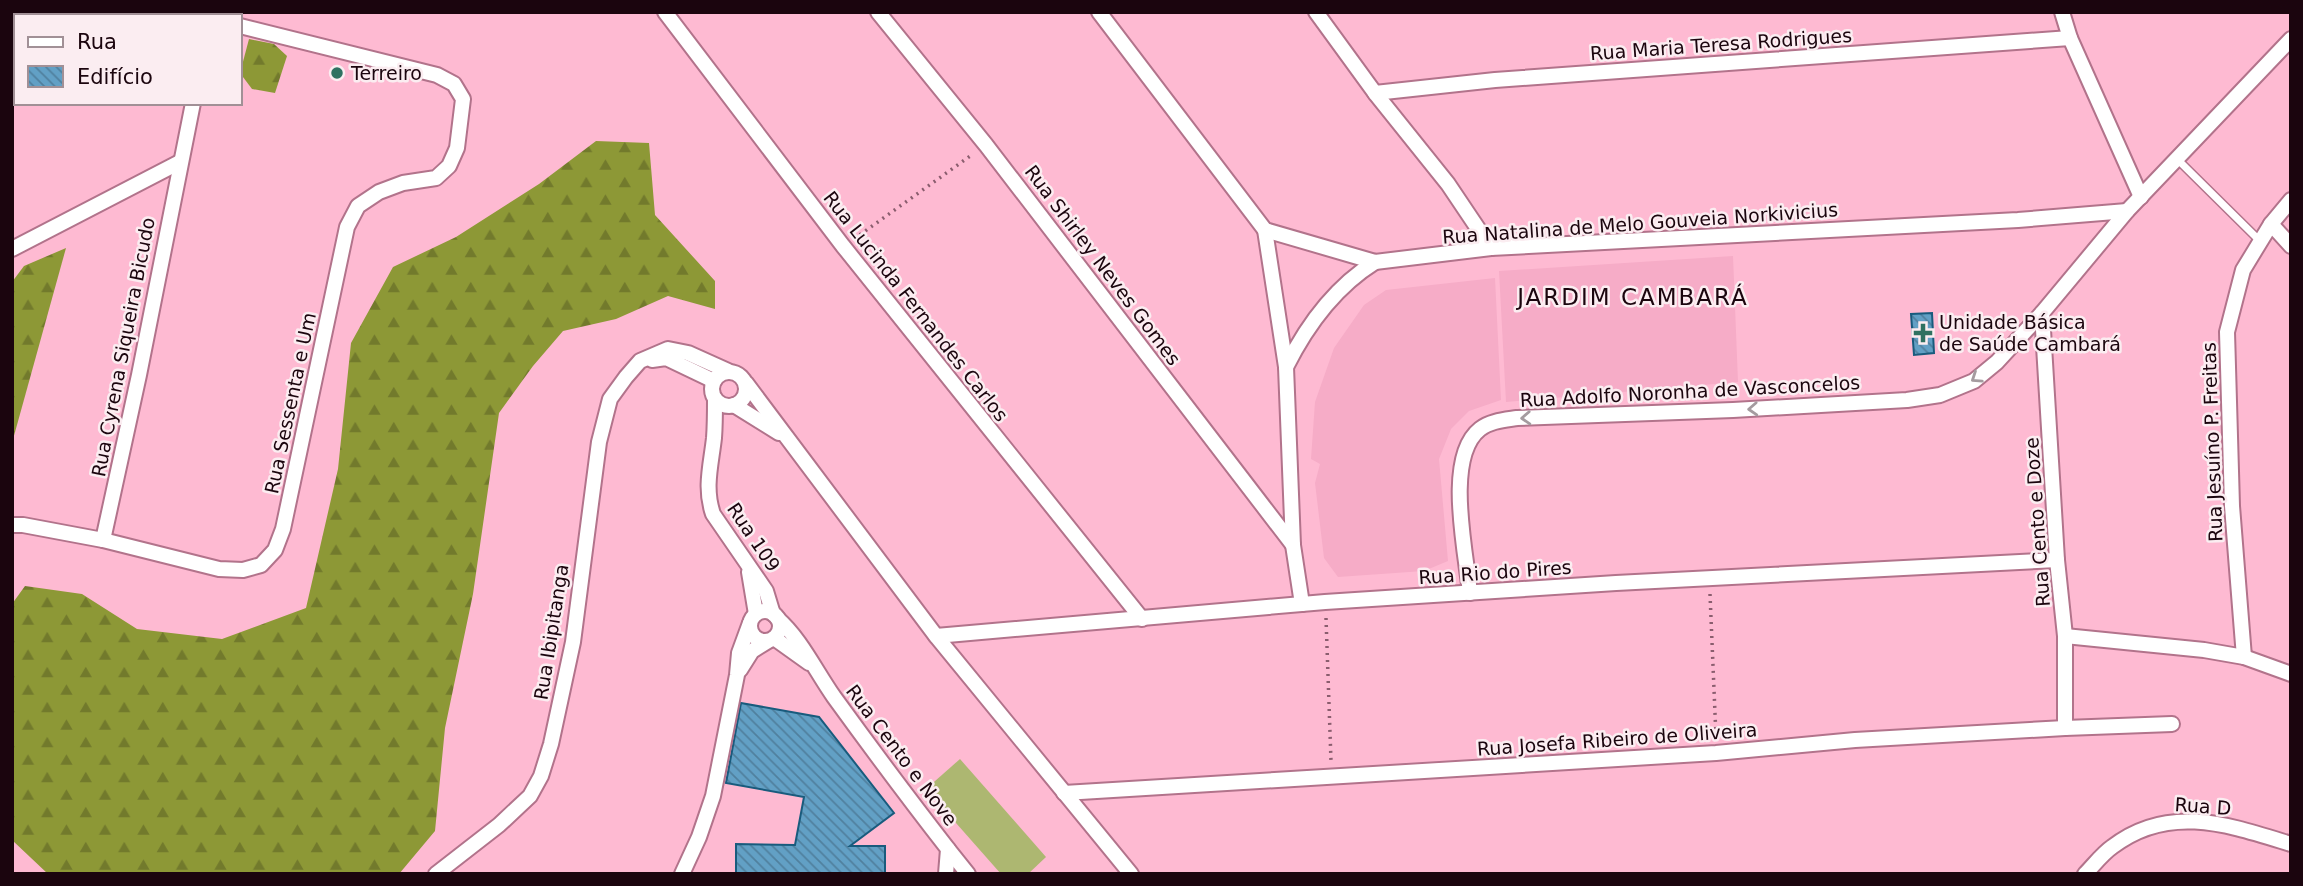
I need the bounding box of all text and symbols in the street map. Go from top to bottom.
legend [14,14,242,105]
street label: Rua Maria Teresa Rodrigues [1589,24,1853,64]
text: Rua [77,30,117,54]
place label: Terreiro [350,62,422,84]
text: Edifício [77,65,153,89]
marker: Terreiro [329,65,345,81]
street label: Rua Shirley Neves Gomes [1021,161,1185,369]
street label: Rua Lucinda Fernandes Carlos [819,187,1013,425]
street label: Rua Natalina de Melo Gouveia Norkivicius [1441,198,1839,248]
street label: Rua Cyrena Siqueira Bicudo [87,215,159,479]
district label: JARDIM CAMBARÁ [1515,283,1749,310]
street label: Rua Sessenta e Um [260,310,320,496]
place label: Unidade Básica de Saúde Cambará [1939,311,2121,355]
marker: Unidade Básica de Saúde Cambará [1913,323,1933,343]
street label: Rua Jesuíno P. Freitas [2198,342,2226,542]
one-way arrow [1971,369,1984,382]
street label: Rua Adolfo Noronha de Vasconcelos [1519,371,1861,411]
one-way arrow [1747,401,1758,416]
one-way arrow [1520,410,1531,425]
street label: Rua Cento e Doze [2020,437,2054,607]
street label: Rua 109 [723,498,785,576]
street label: Rua Rio do Pires [1418,556,1572,588]
street label: Rua Ibipitanga [529,563,573,701]
street label: Rua Cento e Nove [842,680,962,830]
street label: Rua Josefa Ribeiro de Oliveira [1476,718,1758,760]
street label: Rua D [2174,793,2232,819]

